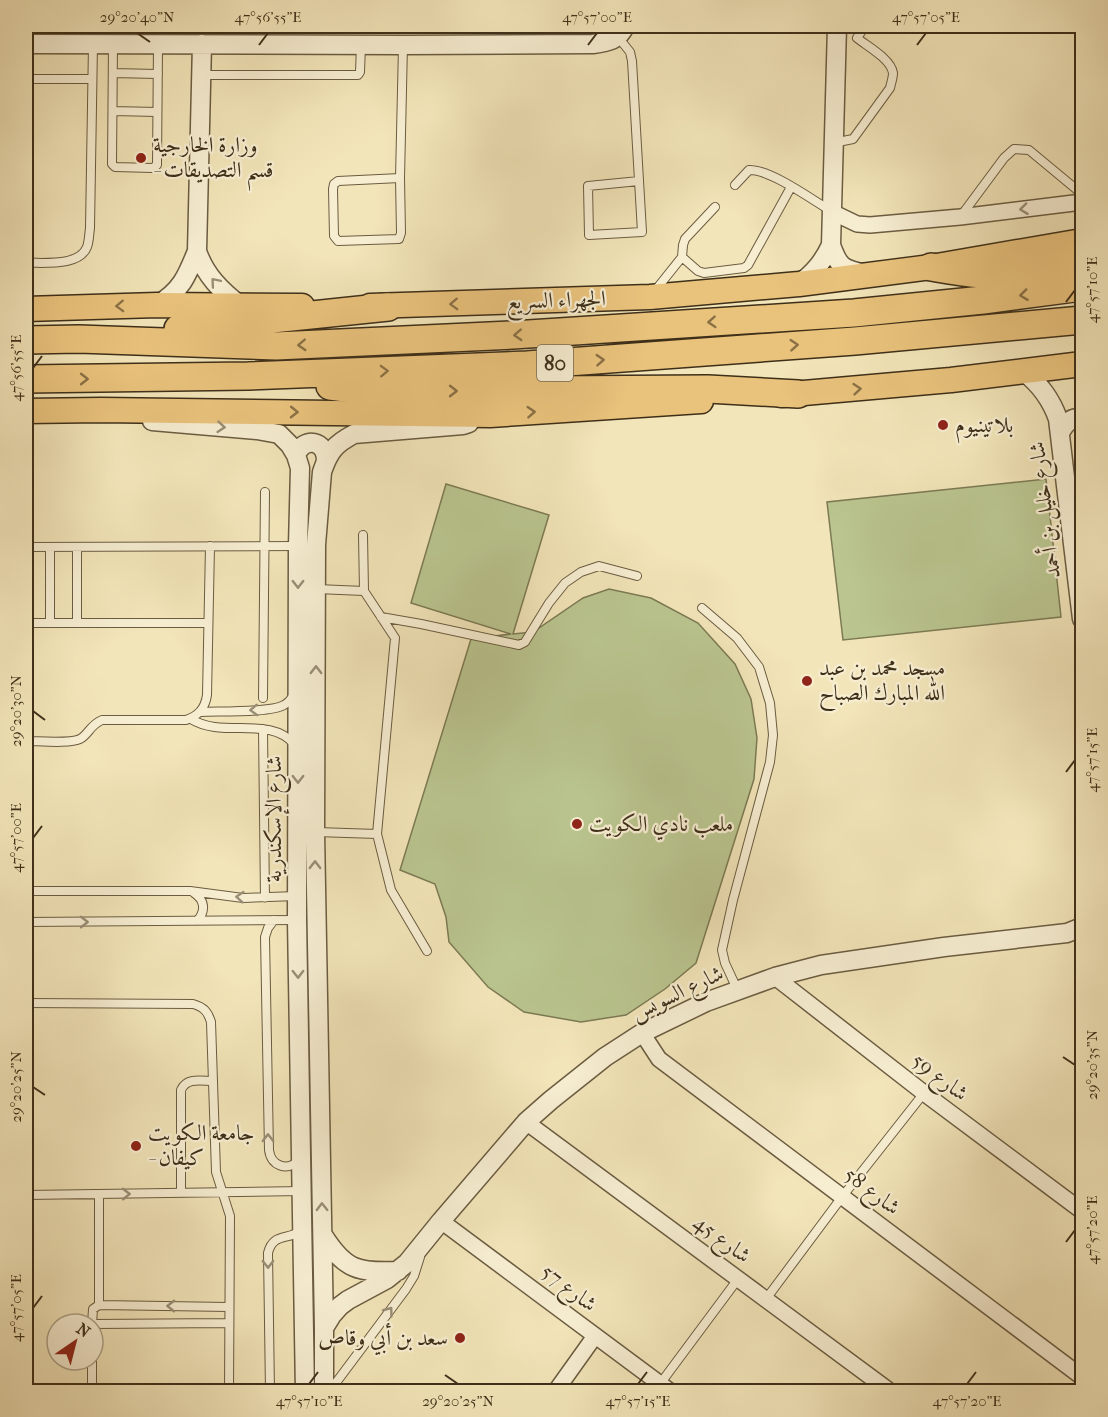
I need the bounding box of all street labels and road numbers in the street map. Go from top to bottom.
street label: الجهراء السريع [506,285,606,321]
road number: 80 [537,345,573,381]
street label: شارع خليل بن أحمد [1021,440,1071,580]
street label: شارع الإسكندرية [261,756,292,882]
street label: شارع السويس [626,960,730,1030]
street label: شارع 59 [904,1047,973,1111]
street label: شارع 58 [836,1162,905,1224]
street label: شارع 45 [685,1209,756,1273]
street label: شارع 57 [533,1259,602,1321]

